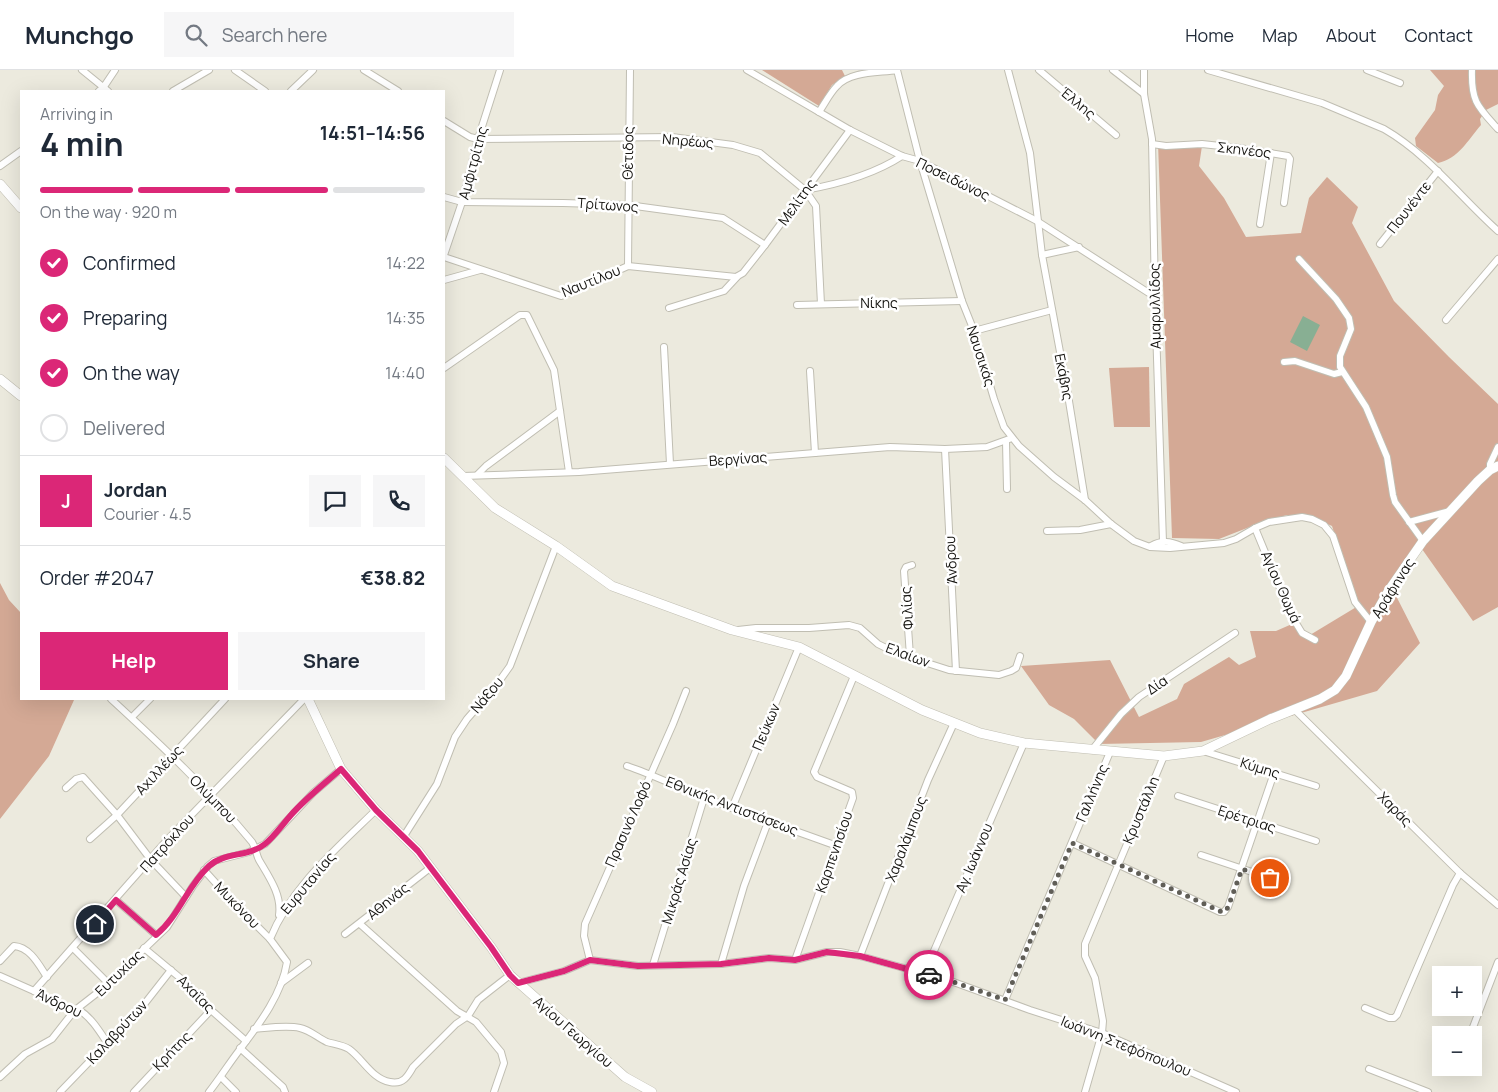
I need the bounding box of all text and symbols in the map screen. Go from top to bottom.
search box [164,12,514,57]
text: Munchgo [25,18,134,51]
icon: search [182,21,210,49]
text: Search here [222,22,327,48]
text: Home [1185,23,1234,47]
text: Map [1262,23,1298,47]
text: About [1326,23,1376,47]
text: Contact [1404,23,1473,47]
street label: Έλλης [1057,82,1100,123]
text: Arriving in [40,103,113,125]
text: 14:51–14:56 [320,120,425,146]
text: 4 min [40,122,124,166]
street label: Αμφιτρίτης [454,124,491,202]
street label: Θέτιδος [618,126,637,180]
street label: Νηρέως [661,129,715,152]
street label: Σκηνέος [1216,137,1272,162]
street label: Ποσειδώνος [913,153,993,205]
street label: Μελίτης [773,174,820,229]
street label: Πουνέντε [1382,177,1435,237]
street label: Τρίτωνος [577,193,640,216]
text: On the way · 920 m [40,201,177,223]
icon: check [40,249,68,277]
text: Confirmed [83,250,176,276]
text: 14:22 [386,252,425,274]
street label: Ναυτίλου [559,260,623,301]
street label: Αμαρυλλίδος [1144,263,1165,349]
street label: Νίκης [860,293,898,312]
icon: check [40,304,68,332]
text: Preparing [83,305,168,331]
text: 14:35 [386,307,425,329]
street label: Ναυσικάς [963,323,1000,389]
street label: Εκάβης [1051,352,1078,402]
icon: check [40,359,68,387]
text: On the way [83,360,180,386]
text: 14:40 [385,362,425,384]
text: Delivered [83,415,165,441]
street label: Βεργίνας [708,447,768,470]
button: chat [309,475,361,527]
button: phone [373,475,425,527]
text: Jordan [104,477,167,503]
text: J [61,488,71,514]
text: Courier · 4.5 [104,503,191,525]
street label: Άνδρου [940,535,961,585]
street label: Αγίου Θωμά [1257,548,1306,626]
street label: Αράφηνας [1367,554,1419,621]
text: Order #2047 [40,565,154,591]
text: €38.82 [361,565,425,591]
street label: Φιλίας [896,586,917,630]
button: Help [40,632,228,690]
button: Share [238,632,425,690]
street label: Ελαίων [883,638,933,671]
street label: Δία [1142,671,1171,699]
street label: Νάξου [466,673,507,717]
street label: Πεύκων [747,700,784,753]
street label: Αχιλλέως [131,741,187,799]
street label: Κύμης [1238,753,1282,783]
street label: Γαλλήνης [1071,761,1112,825]
street label: Ολύμπου [186,771,241,827]
street label: Εθνικής Αντιστάσεως [663,772,801,840]
street label: Κρυστάλλη [1118,773,1163,846]
street label: Πρασινό Λοφό [600,778,655,870]
street label: Χαράς [1374,787,1417,830]
street label: Χαραλάμπους [880,793,931,885]
street label: Ερέτριας [1216,800,1279,837]
street label: Καρπενησίου [811,808,856,895]
street label: Πατρόκλου [135,809,198,876]
street label: Αγ. Ιωάννου [950,820,997,895]
street label: Μικράς Ασίας [656,835,701,926]
street label: Ευρυτανίας [276,847,340,918]
pin [1249,857,1291,899]
icon: bag [1256,864,1284,892]
street label: Μυκόνου [210,877,264,932]
street label: Αθηνάς [363,878,413,923]
pin [74,903,116,945]
icon: home [81,910,109,938]
street label: Ευτυχίας [91,945,147,1000]
courier [904,950,954,1000]
icon: car [915,961,943,989]
map controls [1432,966,1482,1076]
button: + [1432,966,1482,1016]
street label: Αχαΐας [173,971,219,1017]
street label: Άνδρου [33,984,85,1021]
street label: Αγίου Γεωργίου [529,992,617,1071]
street label: Καλαβρύτων [82,996,151,1068]
street label: Ιωάννη Στεφόπουλου [1058,1011,1194,1080]
button: − [1432,1026,1482,1076]
street label: Κρήτης [148,1027,195,1075]

